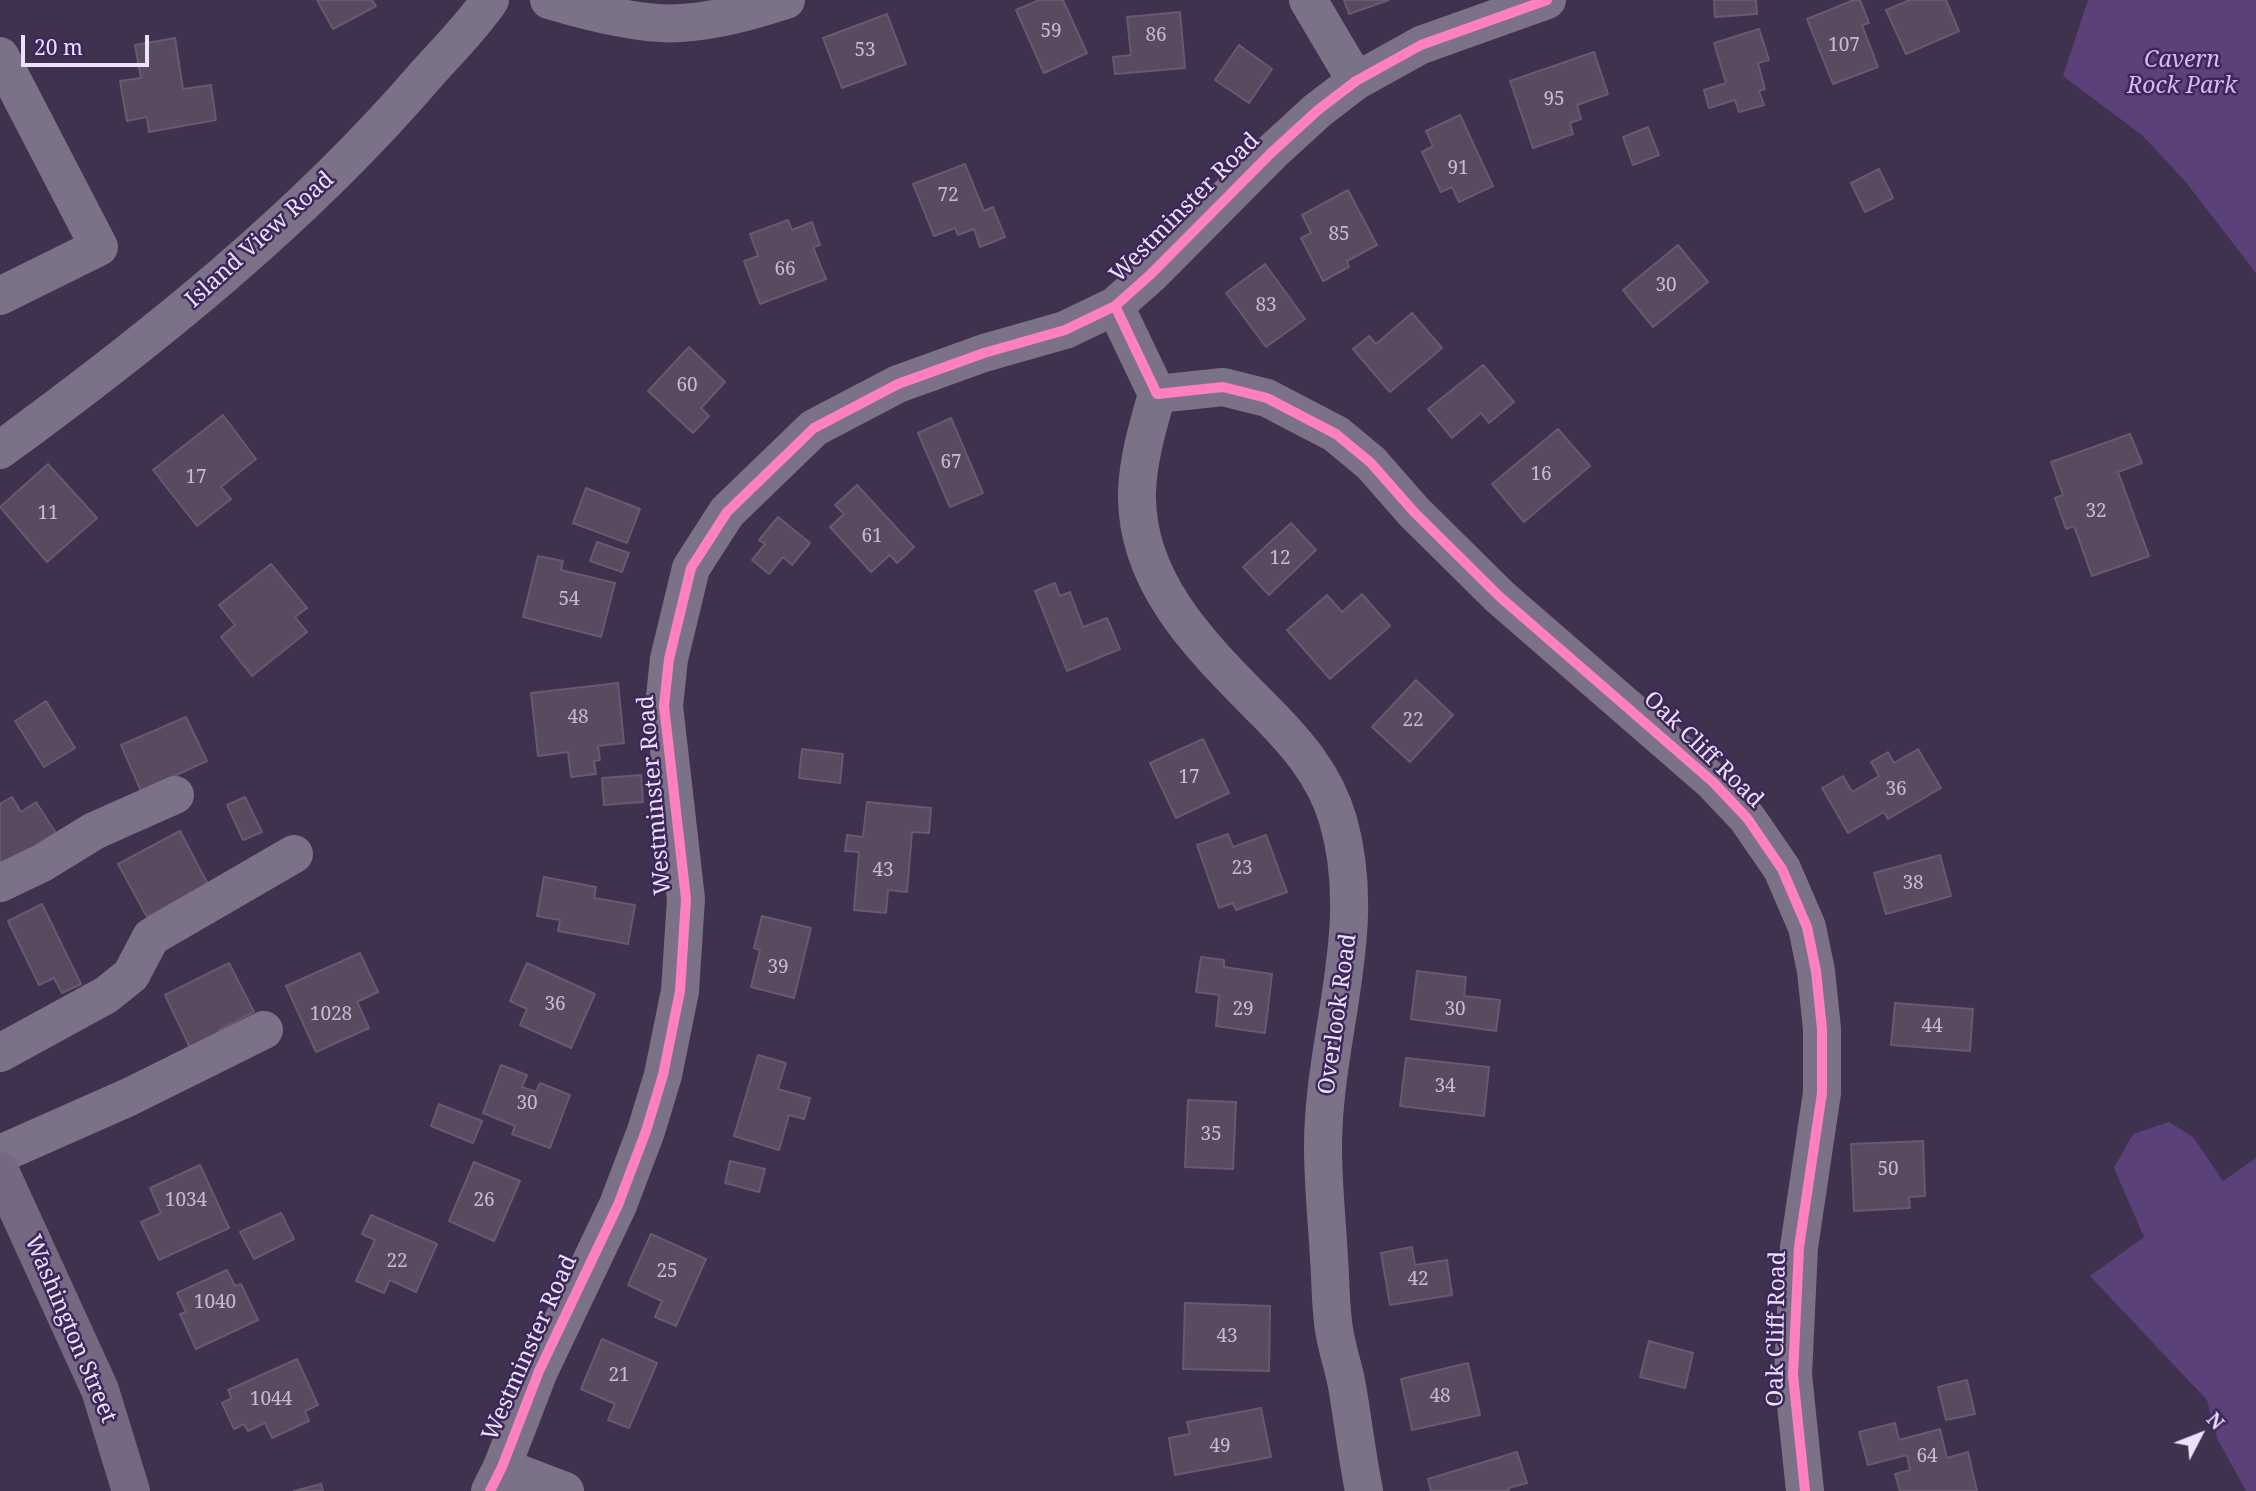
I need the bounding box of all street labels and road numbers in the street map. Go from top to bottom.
street label: Westminster Road [1104,127,1266,289]
street label: Island View Road [180,166,340,314]
street label: Oak Cliff Road [1637,686,1769,814]
street label: Westminster Road [633,694,677,896]
street label: Overlook Road [1313,932,1363,1096]
street label: Washington Street [18,1231,122,1427]
street label: Westminster Road [477,1251,583,1445]
street label: Oak Cliff Road [1762,1251,1792,1407]

